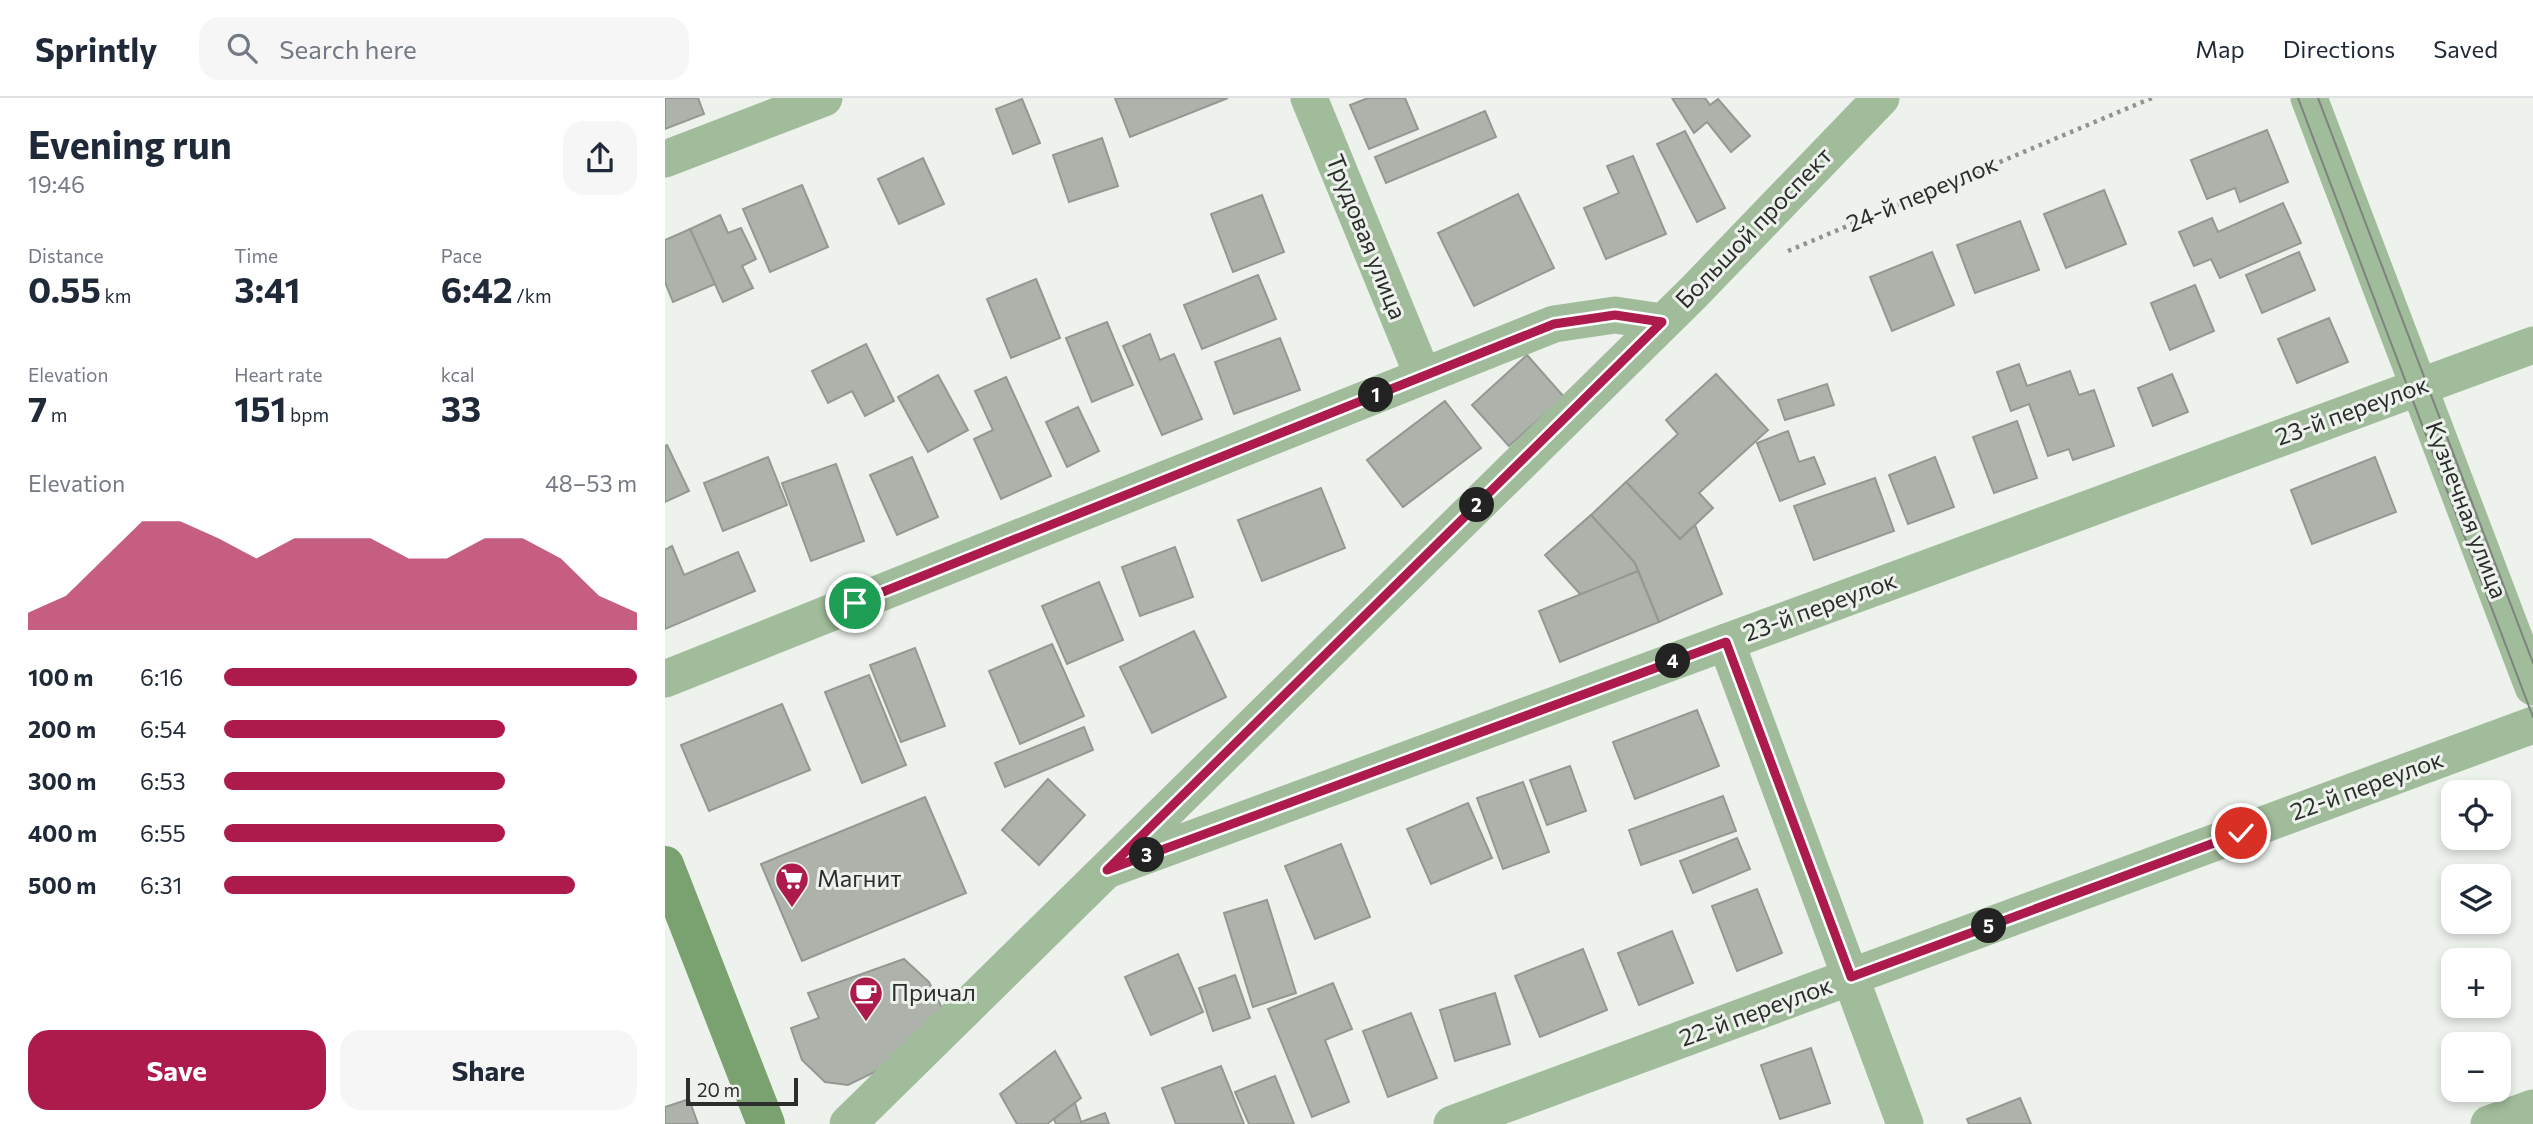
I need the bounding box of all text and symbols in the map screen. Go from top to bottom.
search box [199,17,689,80]
text: Sprintly [35,28,157,69]
icon: search [223,29,261,67]
text: Search here [279,33,417,64]
text: Map [2195,34,2245,63]
text: Directions [2283,34,2395,63]
text: Saved [2433,34,2498,63]
text: Evening run [28,120,232,167]
button: share [563,121,637,195]
street label: Большой проспект [1669,140,1837,313]
street label: 24-й переулок [1842,148,2001,237]
street label: Трудовая улица [1321,150,1414,323]
text: 19:46 [28,170,85,198]
text: Distance [28,244,104,267]
text: Time [234,244,278,267]
text: Pace [441,244,482,267]
text: 0.55 [28,267,101,310]
text: 3:41 [234,267,300,310]
text: 6:42 [441,267,513,310]
text: km [101,284,131,307]
text: /km [513,284,552,307]
text: Elevation [28,363,108,386]
text: Heart rate [234,363,323,386]
text: kcal [441,363,475,386]
street label: 23-й переулок [2271,368,2432,451]
pin: 1 [1359,378,1393,412]
text: 1 [1371,383,1380,406]
text: 7 [28,386,47,429]
text: 151 [234,386,286,429]
text: 33 [441,386,481,429]
text: m [47,403,67,426]
text: bpm [286,403,329,426]
street label: Кузнечная улица [2420,417,2515,602]
text: Elevation [28,469,125,497]
text: 48–53 m [545,469,637,497]
pin: 2 [1459,488,1495,522]
text: 2 [1471,493,1482,516]
street label: 23-й переулок [1739,564,1900,647]
pin [825,573,885,633]
icon: arrive [836,584,874,622]
pin: 4 [1655,644,1691,678]
text: 4 [1667,649,1678,672]
text: 100 m [28,663,93,691]
text: 6:16 [140,663,183,691]
text: 200 m [28,715,96,743]
text: 6:54 [140,715,186,743]
street label: 22-й переулок [2286,743,2447,826]
text: 300 m [28,767,96,795]
text: 6:53 [140,767,186,795]
map controls [2441,780,2511,1102]
button: locate [2441,780,2511,850]
pin [2211,803,2271,863]
icon: check [2222,814,2260,852]
text: 400 m [28,819,97,847]
text: 6:55 [140,819,186,847]
pin: 3 [1129,838,1165,872]
text: 3 [1141,843,1152,866]
supermarket icon: Магнит [773,860,811,909]
place label: Магнит [817,863,901,892]
button: layers [2441,864,2511,934]
text: 500 m [28,871,96,899]
text: 6:31 [140,871,182,899]
pin: 5 [1971,908,2007,944]
text: 5 [1983,914,1994,937]
button: + [2441,948,2511,1018]
street label: 22-й переулок [1675,969,1836,1052]
cafe icon: Причал [847,974,885,1023]
place label: Причал [891,977,976,1006]
button: Save [28,1030,326,1110]
button: Share [340,1030,637,1110]
button: − [2441,1032,2511,1102]
scale bar [686,1075,798,1107]
text: 20 m [697,1078,740,1101]

